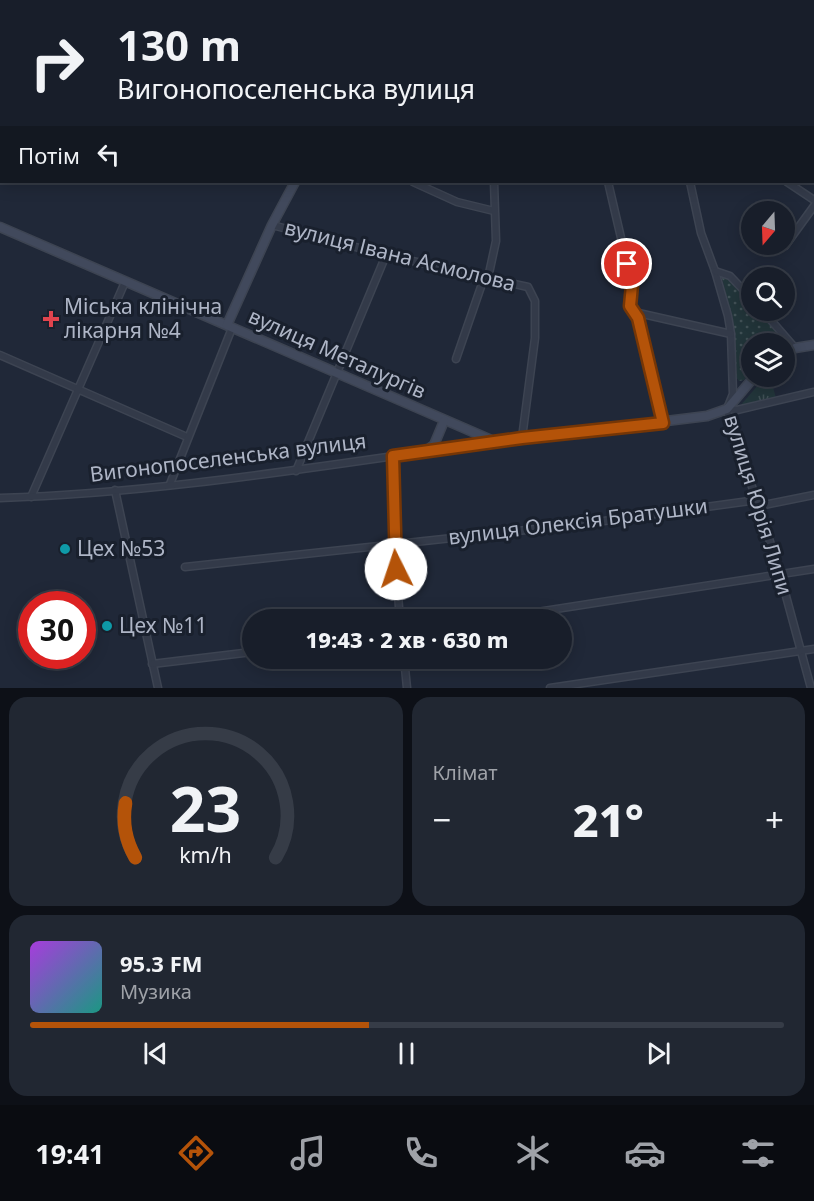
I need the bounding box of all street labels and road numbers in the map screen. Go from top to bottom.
street label: вулиця Івана Асмолова [282,213,519,297]
street label: вулиця Металургів [244,301,430,405]
street label: вулиця Юрія Липи [718,411,800,598]
street label: Вигонопоселенська вулиця [88,426,368,488]
street label: вулиця Олексія Братушки [446,491,709,551]

